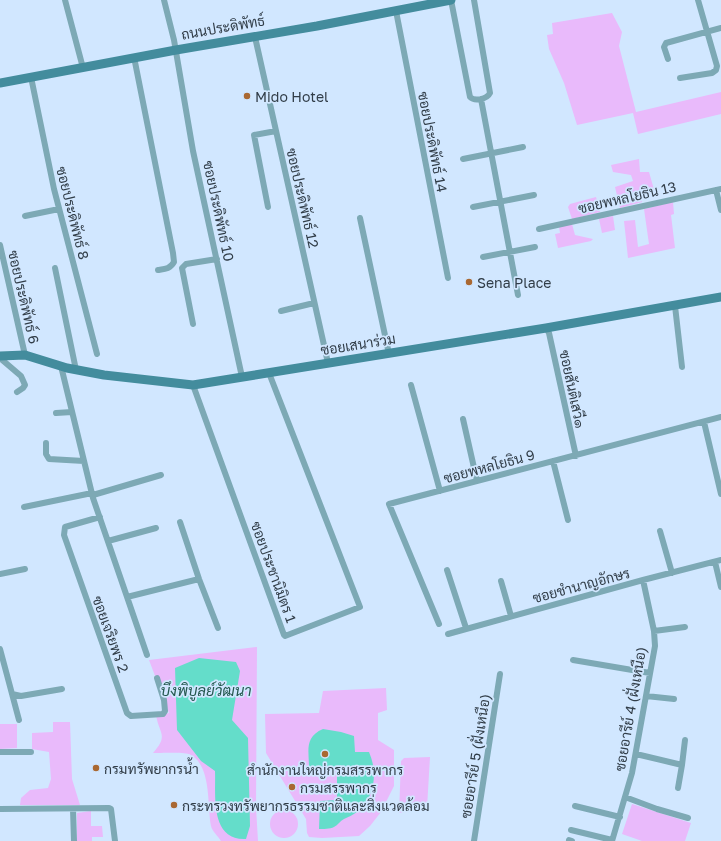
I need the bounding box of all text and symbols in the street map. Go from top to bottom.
street label: ถนนประดิพัทธ์ [180,11,267,43]
place label: Mido Hotel [255,88,329,105]
street label: ซอยประดิพัทธ์ 14 [415,90,451,194]
marker: Mido Hotel [242,91,252,101]
street label: ซอยประดิพัทธ์ 12 [283,146,323,250]
street label: ซอยประดิพัทธ์ 10 [200,159,238,263]
street label: ซอยประดิพัทธ์ 8 [53,165,93,261]
street label: ซอยพหลโยธิน 13 [576,177,678,217]
street label: ซอยประดิพัทธ์ 6 [5,249,43,345]
place label: Sena Place [477,274,551,291]
marker: Sena Place [464,277,474,287]
street label: ซอยเสนาร่วม [319,330,397,358]
street label: ซอยสันติเสวี๑ [556,348,590,430]
street label: ซอยพหลโยธิน 9 [442,446,536,486]
street label: ซอยประชานิมิตร 1 [248,519,300,625]
street label: ซอยชำนาญอักษร [531,564,632,607]
street label: ซอยเจริยพร 2 [89,593,133,675]
street label: ซอยอารีย์ 4 (ฝั่งเหนือ) [608,645,649,773]
water label: บึงพิบูลย์วัฒนา [160,681,252,701]
street label: ซอยอารีย์ 5 (ฝั่งเหนือ) [454,692,493,819]
marker: สำนักงานใหญ่กรมสรรพากร [320,749,330,759]
place label: กรมทรัพยากรน้ำ [104,757,199,777]
place label: สำนักงานใหญ่กรมสรรพากร [247,761,404,779]
marker: กรมทรัพยากรน้ำ [91,763,101,773]
place label: กรมสรรพากร [300,779,377,796]
marker: กรมสรรพากร [287,782,297,792]
place label: กระทรวงทรัพยากรธรรมชาติและสิ่งแวดล้อม [182,794,430,814]
marker: กระทรวงทรัพยากรธรรมชาติและสิ่งแวดล้อม [169,800,179,810]

